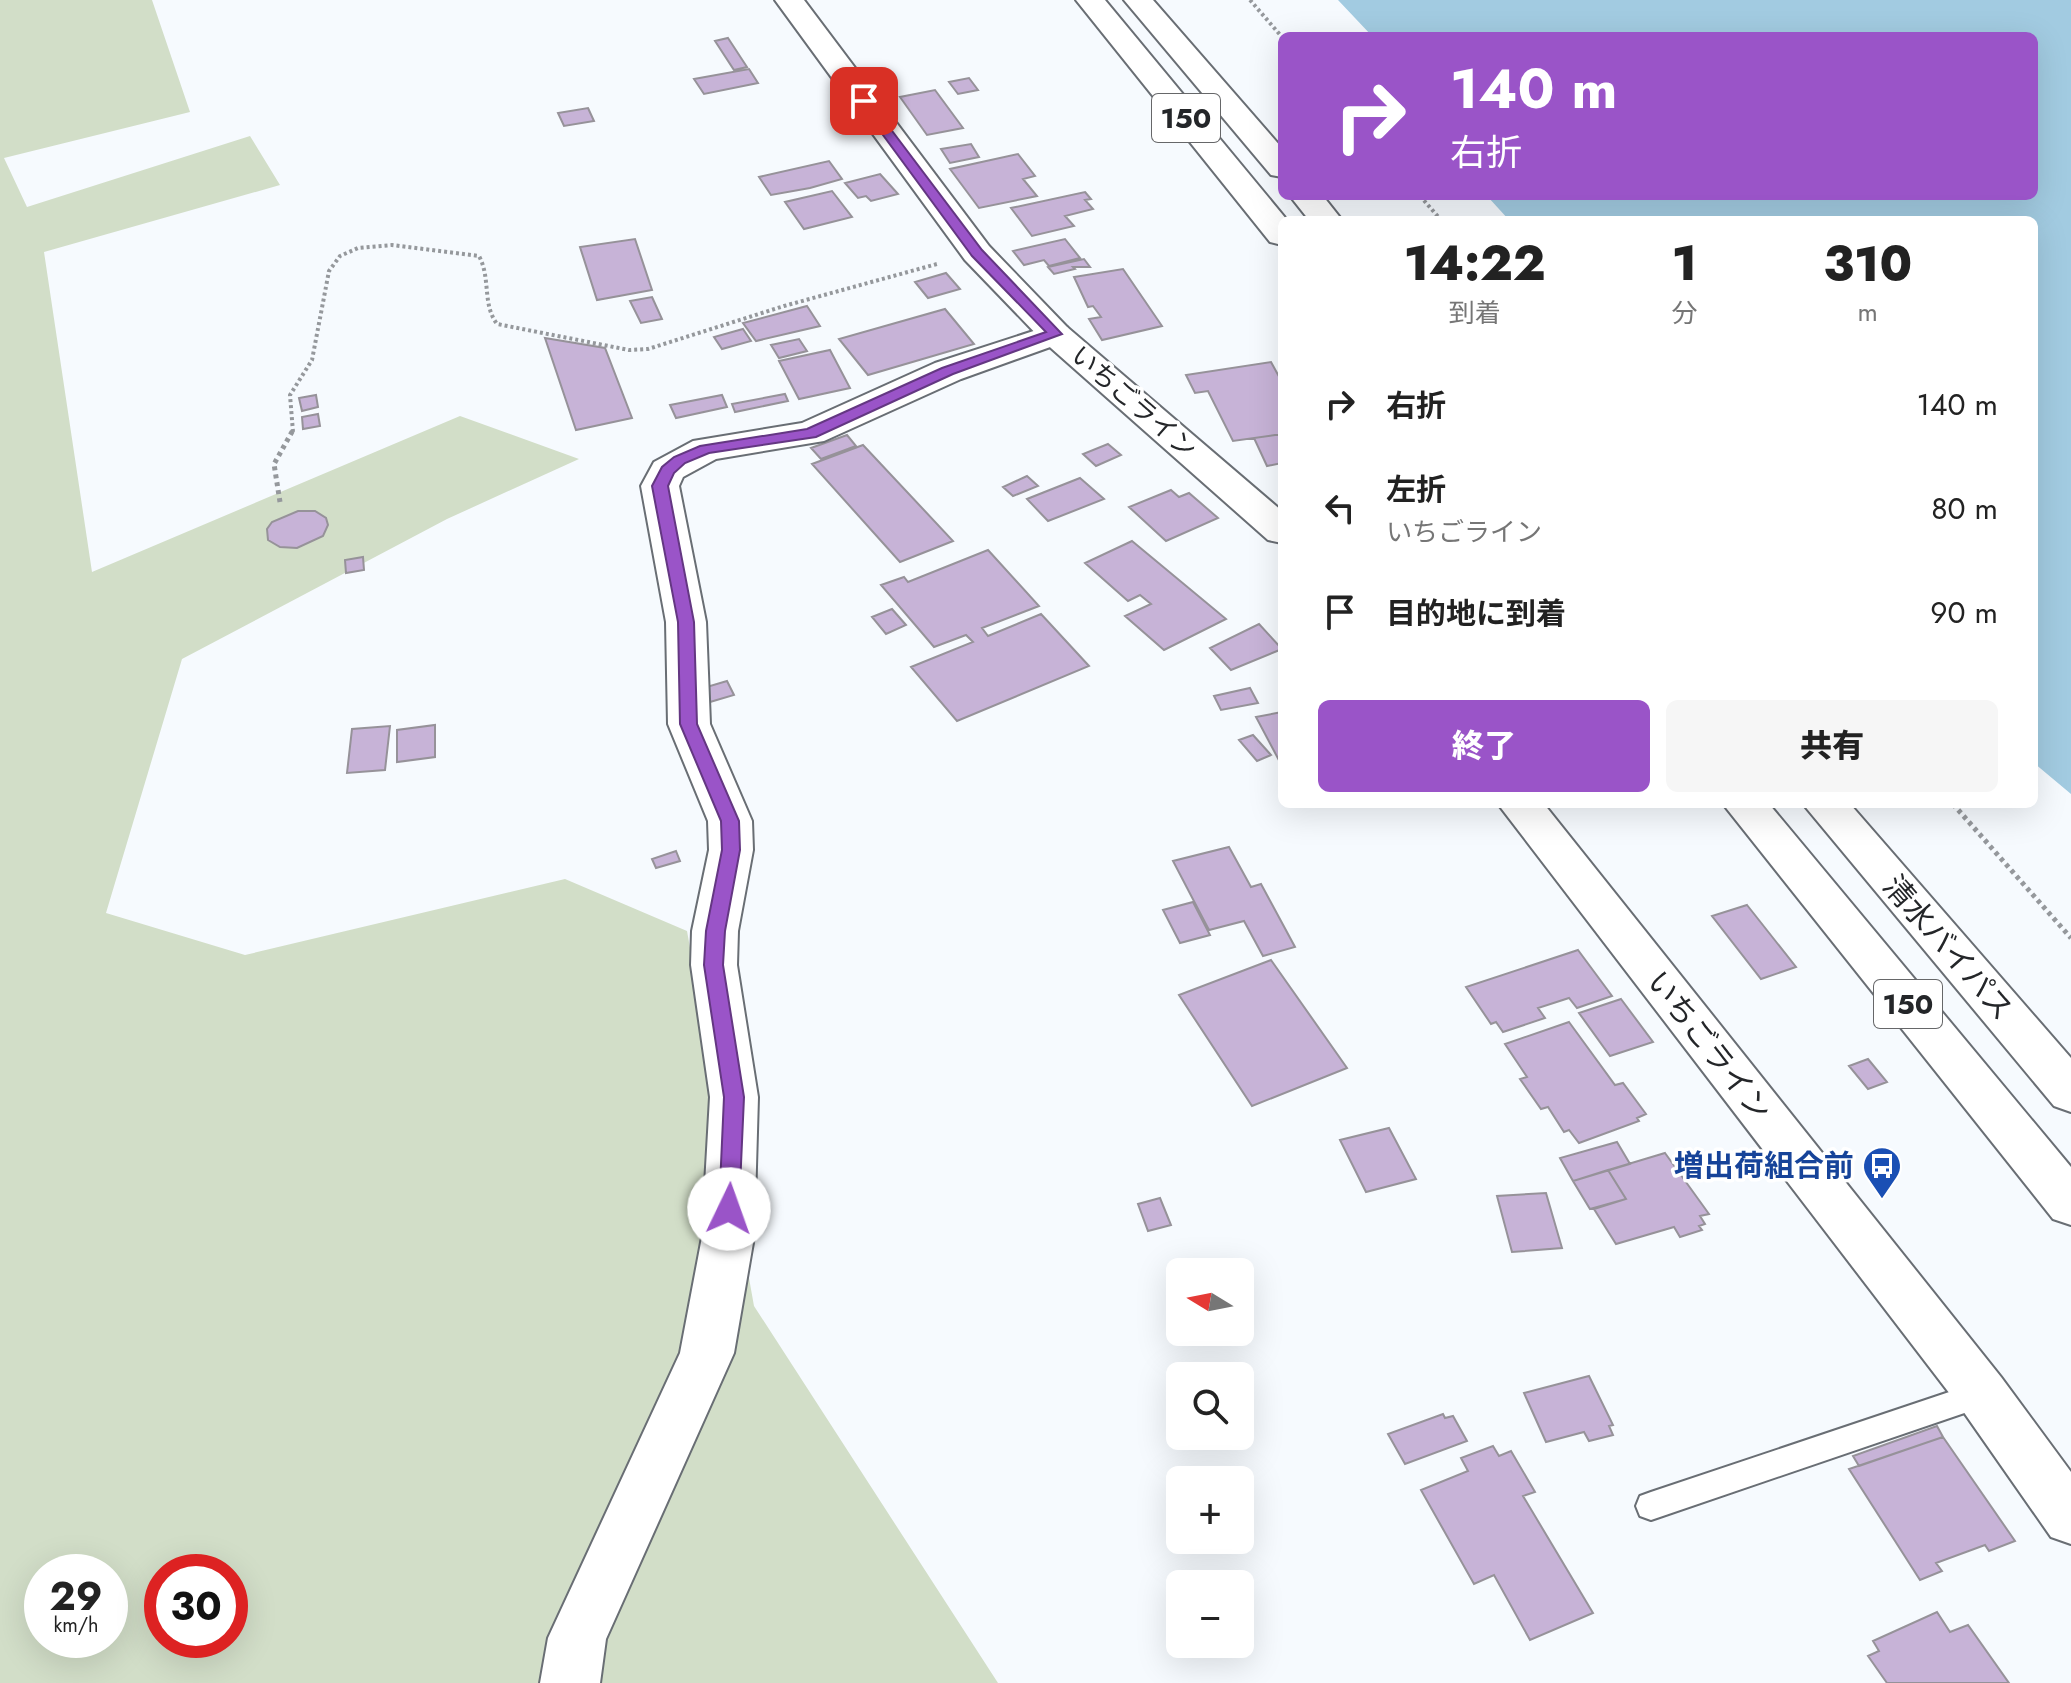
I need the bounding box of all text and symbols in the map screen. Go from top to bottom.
text: 140 m [1450,48,1617,129]
icon: right [1318,64,1422,168]
pin [830,67,898,135]
icon: arrive [842,79,886,123]
road number: 150 [1152,94,1220,142]
text: 右折 [1450,126,1522,178]
text: 14:22 [1404,229,1546,298]
text: 1 [1672,229,1697,298]
text: 310 [1823,230,1912,299]
text: m [1858,293,1878,331]
text: 到着 [1449,294,1501,332]
text: 分 [1671,294,1697,332]
street label: いちごライン [1063,336,1205,468]
icon: right [1318,382,1362,426]
text: 140 m [1917,383,1998,426]
text: 右折 [1386,384,1446,427]
text: 左折 [1386,468,1446,511]
icon: left [1318,486,1362,530]
text: 80 m [1931,487,1998,530]
text: いちごライン [1386,513,1542,551]
icon: arrive [1318,590,1362,634]
text: 90 m [1930,591,1998,634]
text: 目的地に到着 [1386,592,1566,635]
button: 終了 [1318,700,1650,792]
button: 共有 [1666,700,1998,792]
street label: 清水バイパス [1873,866,2023,1029]
street label: いちごライン [1637,962,1782,1130]
road number: 150 [1874,980,1942,1028]
place label: 増出荷組合前 [1674,1144,1854,1187]
bus stop icon: 増出荷組合前 [1861,1145,1903,1200]
position arrow [687,1167,771,1251]
north arrow [1166,1258,1254,1346]
map controls [1166,1258,1254,1658]
button: search [1166,1362,1254,1450]
button: + [1166,1466,1254,1554]
speed limit sign: 30 [144,1554,248,1658]
text: 29 [50,1567,103,1625]
button: − [1166,1570,1254,1658]
text: km/h [53,1611,99,1640]

